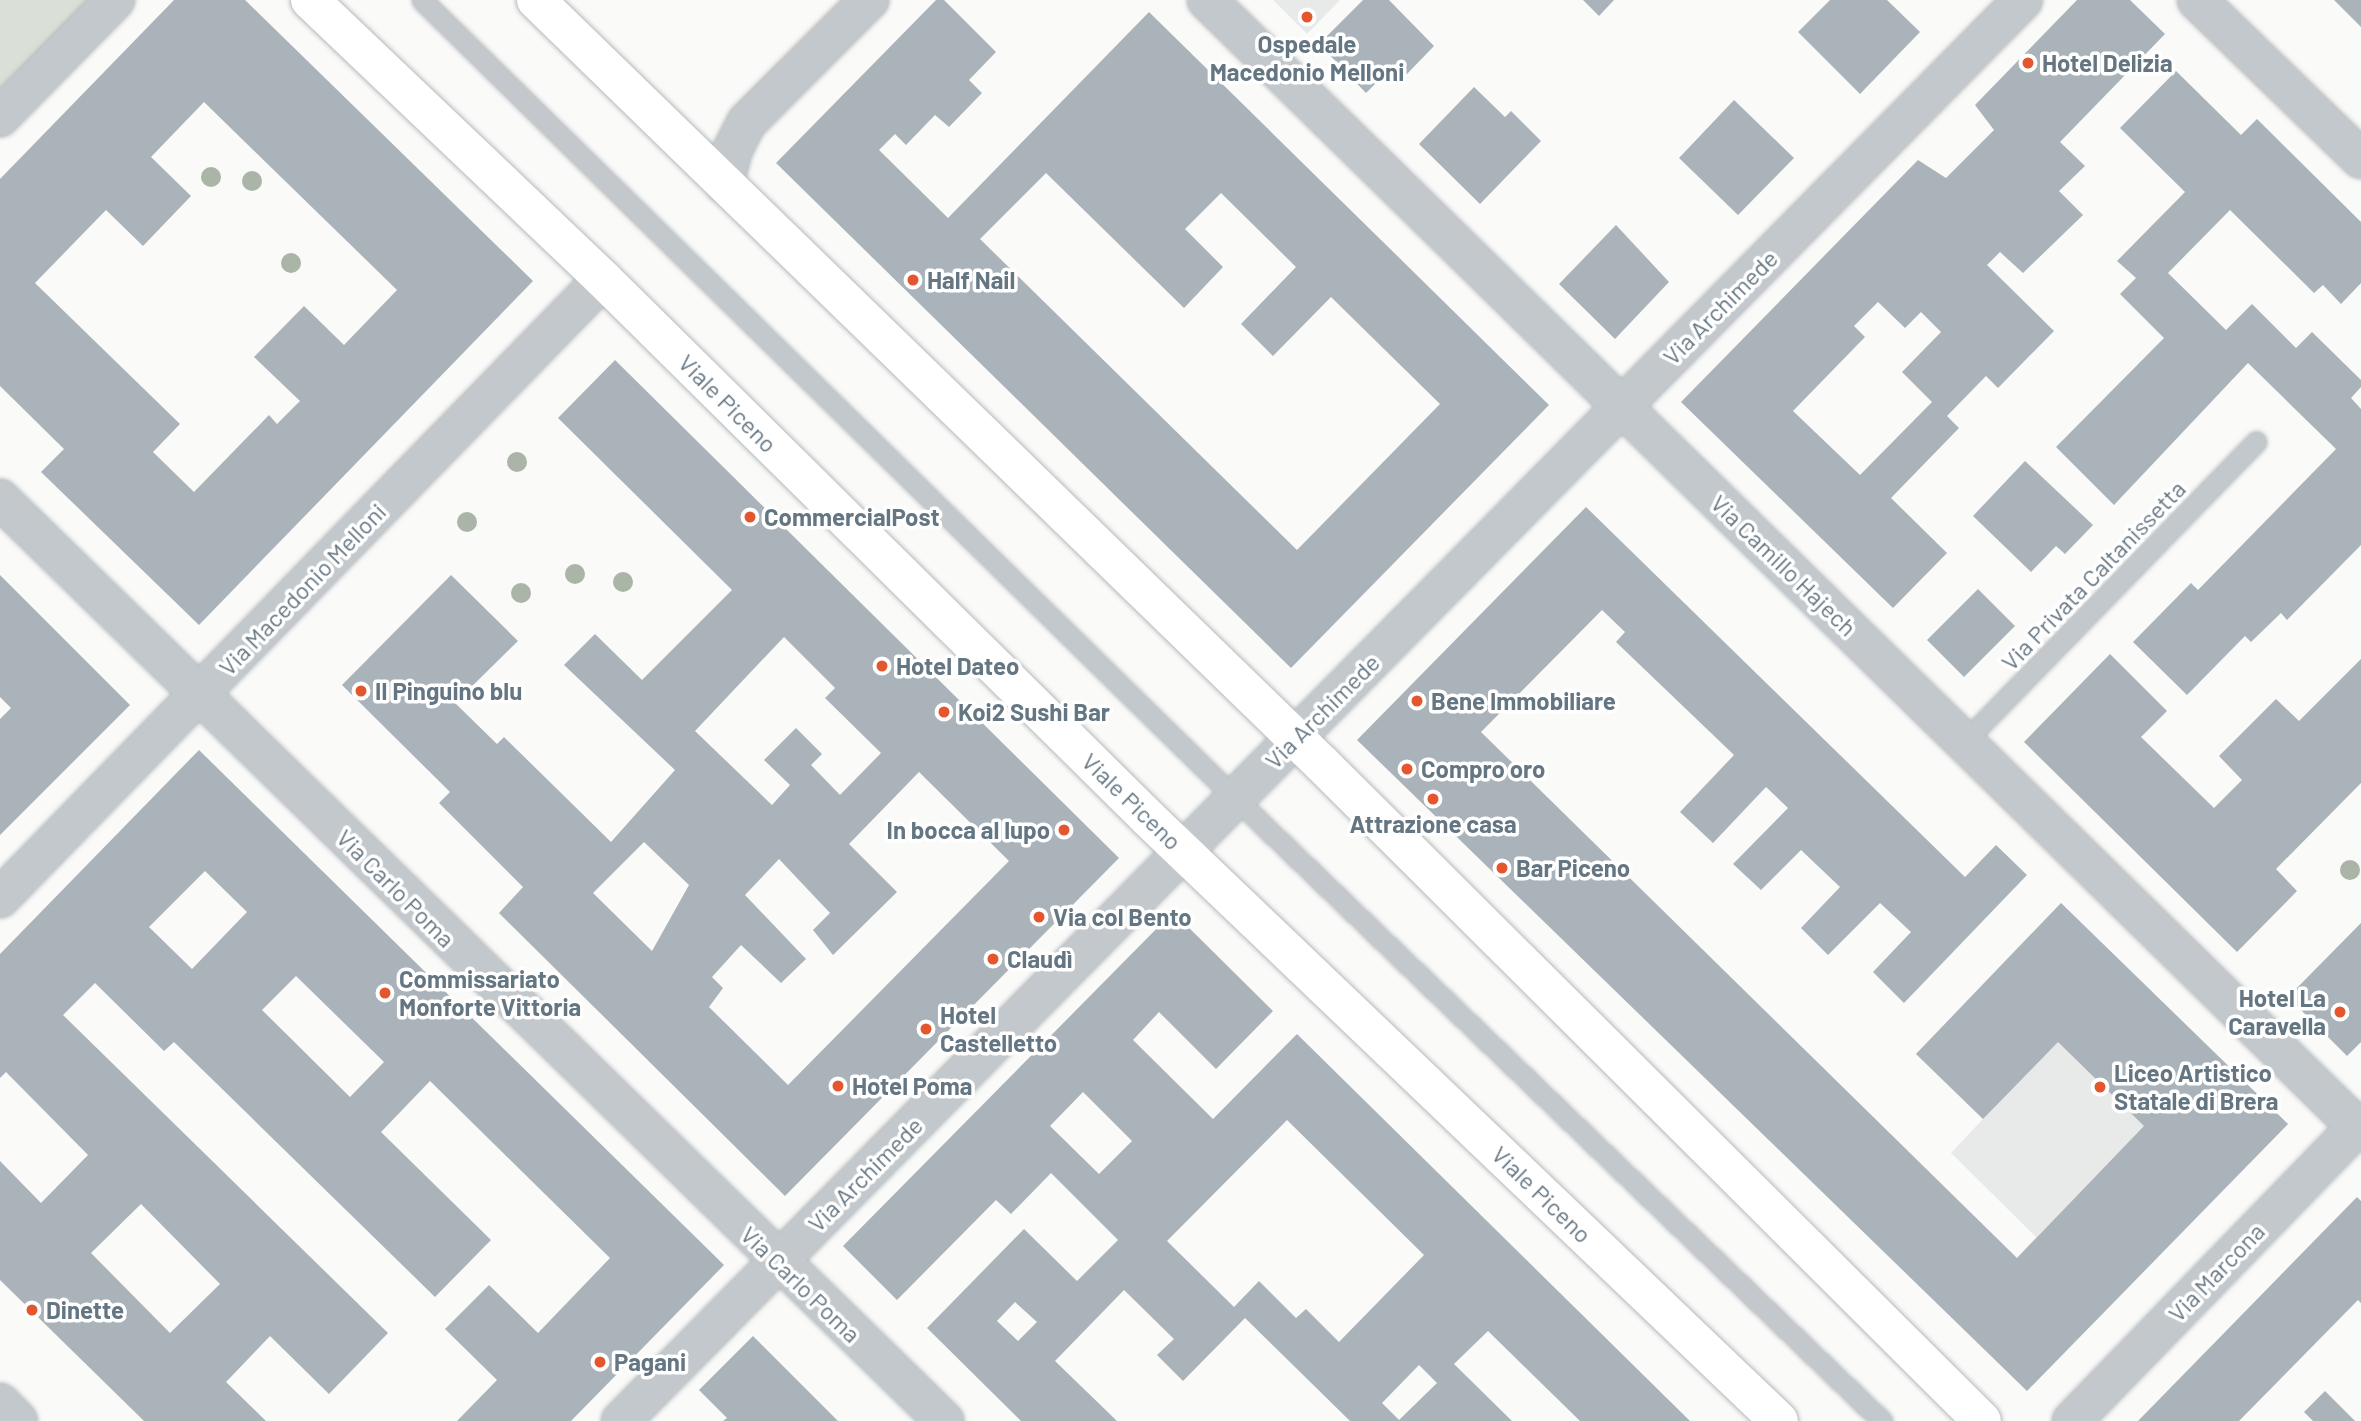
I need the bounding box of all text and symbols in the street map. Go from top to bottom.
marker: Ospedale Macedonio Melloni [1297,7,1317,27]
place label: Ospedale Macedonio Melloni [1210,30,1404,86]
place label: Hotel Delizia [2042,49,2173,77]
marker: Hotel Delizia [2020,55,2036,71]
street label: Via Archimede [1657,244,1783,370]
place label: Half Nail [927,266,1015,294]
marker: Half Nail [905,272,921,288]
street label: Viale Piceno [673,348,783,458]
street label: Via Privata Caltanissetta [1995,474,2191,676]
street label: Via Camillo Hajech [1705,488,1863,642]
street label: Via Macedonio Melloni [212,497,392,681]
place label: CommercialPost [764,503,940,531]
marker: CommercialPost [742,509,758,525]
street label: Via Archimede [1259,648,1385,774]
place label: Hotel Dateo [896,652,1019,680]
marker: Hotel Dateo [874,658,890,674]
place label: II Pinguino blu [375,677,522,705]
marker: II Pinguino blu [353,683,369,699]
place label: Bene Immobiliare [1431,687,1616,715]
marker: Bene Immobiliare [1409,693,1425,709]
place label: Koi2 Sushi Bar [958,698,1110,726]
marker: Koi2 Sushi Bar [936,704,952,720]
street label: Viale Piceno [1076,747,1188,855]
place label: Compro oro [1421,755,1545,783]
marker: Compro oro [1399,761,1415,777]
marker: Attrazione casa [1425,791,1441,807]
place label: Attrazione casa [1349,810,1517,838]
place label: In bocca al lupo [887,816,1050,844]
marker: In bocca al lupo [1056,822,1072,838]
street label: Via Carlo Poma [331,823,461,953]
place label: Bar Piceno [1516,854,1630,882]
marker: Bar Piceno [1494,860,1510,876]
place label: Via col Bento [1053,903,1192,931]
marker: Via col Bento [1031,909,1047,925]
place label: Claudì [1007,945,1072,973]
marker: Claudì [985,951,1001,967]
place label: Commissariato Monforte Vittoria [399,965,581,1021]
place label: Hotel La Caravella [2228,984,2326,1040]
marker: Commissariato Monforte Vittoria [377,985,393,1001]
place label: Hotel Castelletto [940,1001,1057,1057]
marker: Hotel La Caravella [2332,1004,2348,1020]
marker: Hotel Castelletto [918,1021,934,1037]
place label: Liceo Artistico Statale di Brera [2114,1059,2278,1115]
place label: Hotel Poma [852,1072,973,1100]
marker: Hotel Poma [830,1078,846,1094]
marker: Liceo Artistico Statale di Brera [2092,1079,2108,1095]
street label: Via Archimede [802,1111,928,1237]
street label: Viale Piceno [1486,1140,1598,1248]
street label: Via Marcona [2162,1217,2270,1327]
street label: Via Carlo Poma [735,1220,867,1348]
place label: Dinette [46,1296,124,1324]
marker: Dinette [24,1302,40,1318]
place label: Pagani [614,1348,686,1376]
marker: Pagani [592,1354,608,1370]

